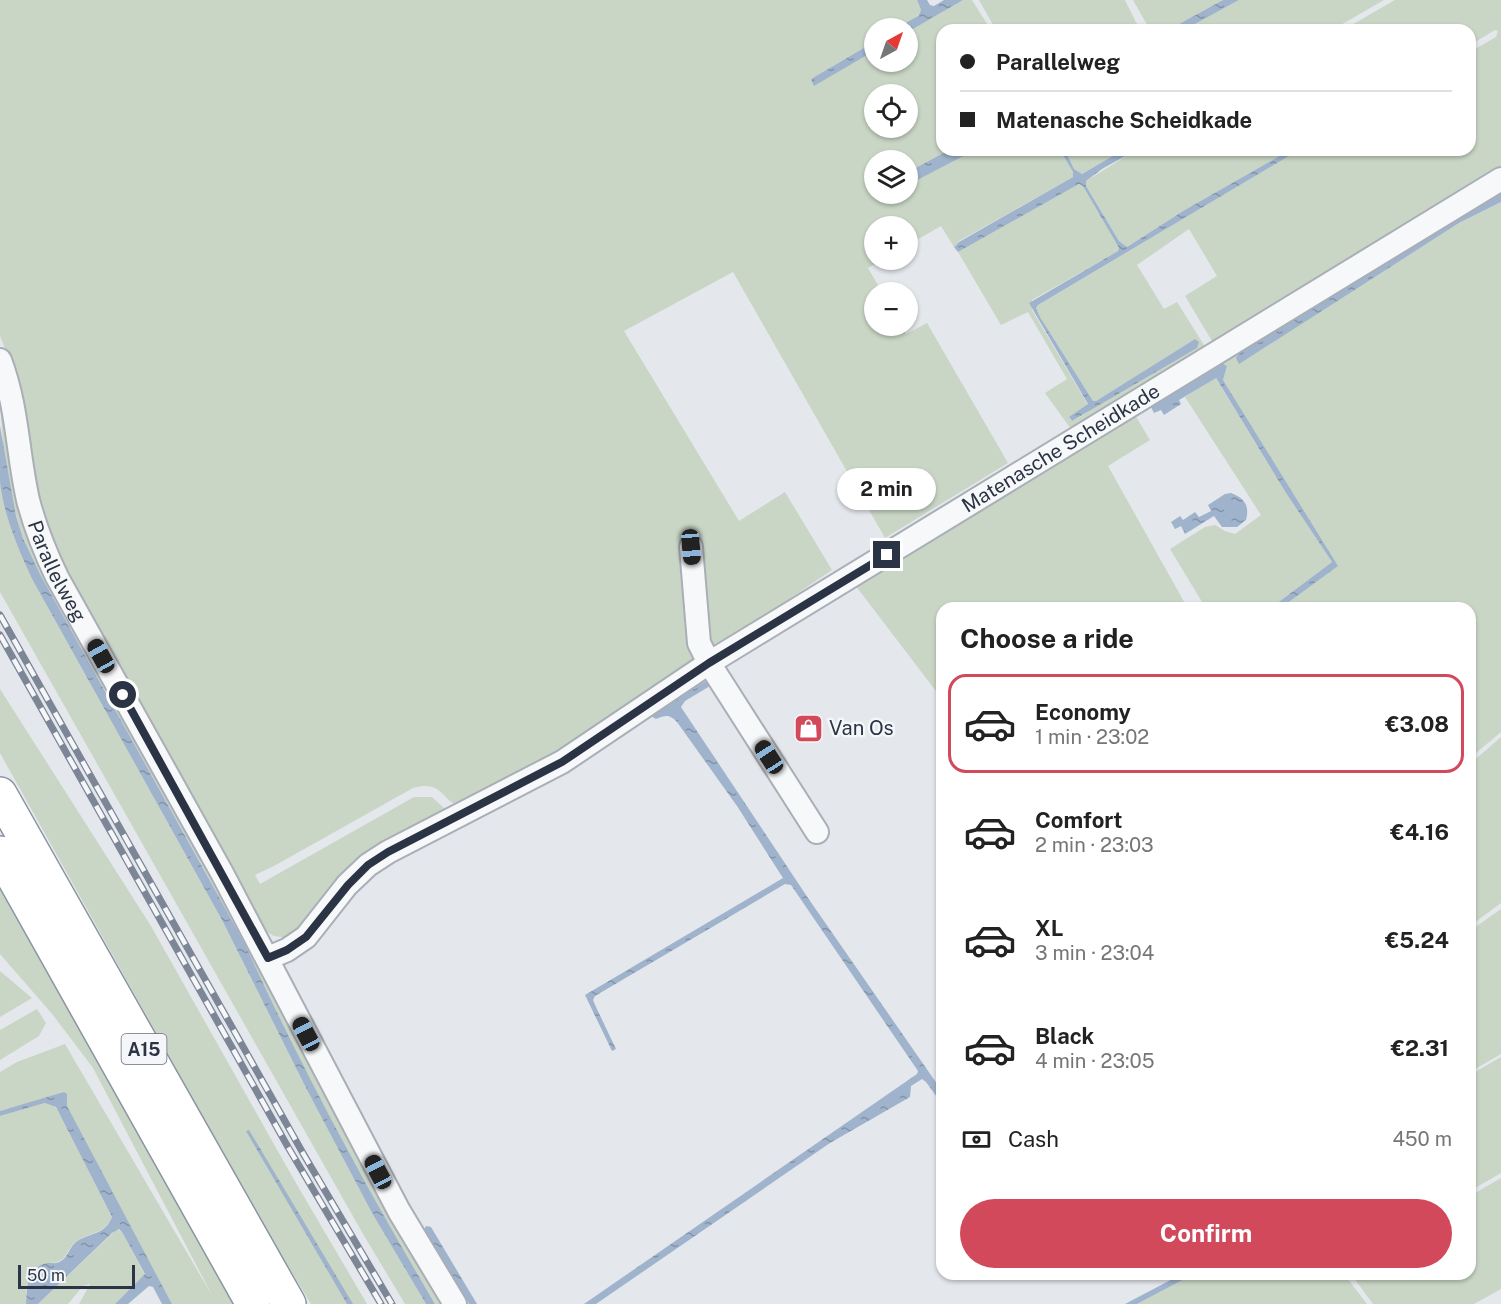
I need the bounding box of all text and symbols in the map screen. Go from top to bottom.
north arrow [864,18,918,72]
map controls [864,18,918,336]
text: Parallelweg [996,49,1120,75]
button: locate [864,84,918,138]
text: Matenasche Scheidkade [996,107,1252,133]
button: layers [864,150,918,204]
button: + [864,216,918,270]
button: − [864,282,918,336]
street label: Matenasche Scheidkade [957,379,1164,518]
callout: 2 min [838,468,936,510]
text: 2 min [860,477,913,501]
street label: Parallelweg [23,517,92,626]
car [680,528,702,566]
route end [873,541,900,568]
text: Choose a ride [960,622,1134,654]
car [84,636,118,676]
route start [109,681,136,708]
icon: car [963,697,1017,751]
text: Economy [1035,699,1131,725]
text: €3.08 [1385,711,1449,737]
shop icon: Van Os [792,712,824,744]
place label: Van Os [829,716,894,740]
text: 1 min · 23:02 [1035,725,1149,749]
car [752,737,786,777]
icon: car [963,805,1017,859]
text: Comfort [1035,807,1122,833]
text: €4.16 [1390,819,1449,845]
text: 2 min · 23:03 [1035,833,1154,857]
icon: car [963,913,1017,967]
text: XL [1035,915,1063,941]
text: €5.24 [1385,927,1449,953]
text: 3 min · 23:04 [1035,941,1154,965]
car [290,1014,322,1054]
icon: car [963,1021,1017,1075]
text: Black [1035,1023,1094,1049]
road number: A15 [122,1034,166,1064]
text: €2.31 [1391,1035,1449,1061]
text: 4 min · 23:05 [1035,1049,1155,1073]
icon: cash [960,1123,993,1156]
text: Cash [1008,1126,1059,1152]
text: 450 m [1392,1127,1452,1151]
car [362,1152,394,1192]
button: Confirm [960,1199,1452,1268]
scale bar [18,1262,135,1290]
text: 50 m [27,1266,65,1285]

